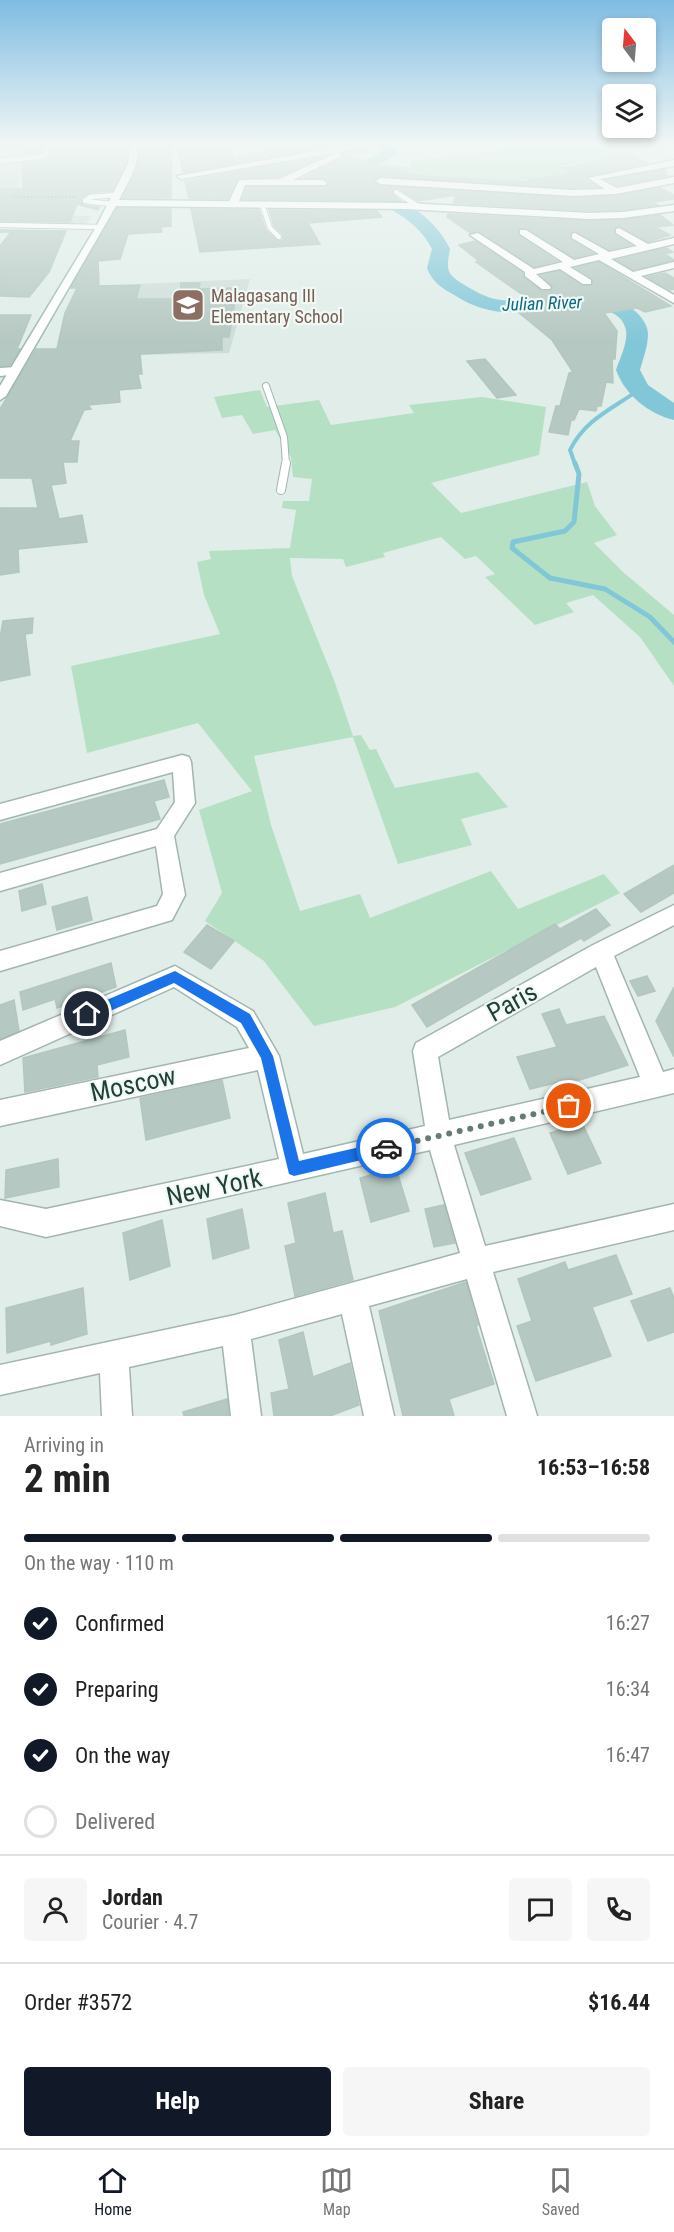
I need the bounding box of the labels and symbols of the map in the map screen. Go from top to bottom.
north arrow [602,18,656,72]
place label: Malagasang III Elementary School [211,285,343,327]
school or university icon: Malagasang III Elementary School [170,287,206,323]
water label: Julian River [502,291,583,315]
street label: Paris [482,976,542,1028]
pin [61,988,112,1039]
street label: Moscow [88,1060,179,1108]
pin [543,1080,594,1131]
courier [356,1118,416,1178]
street label: New York [164,1162,265,1212]

